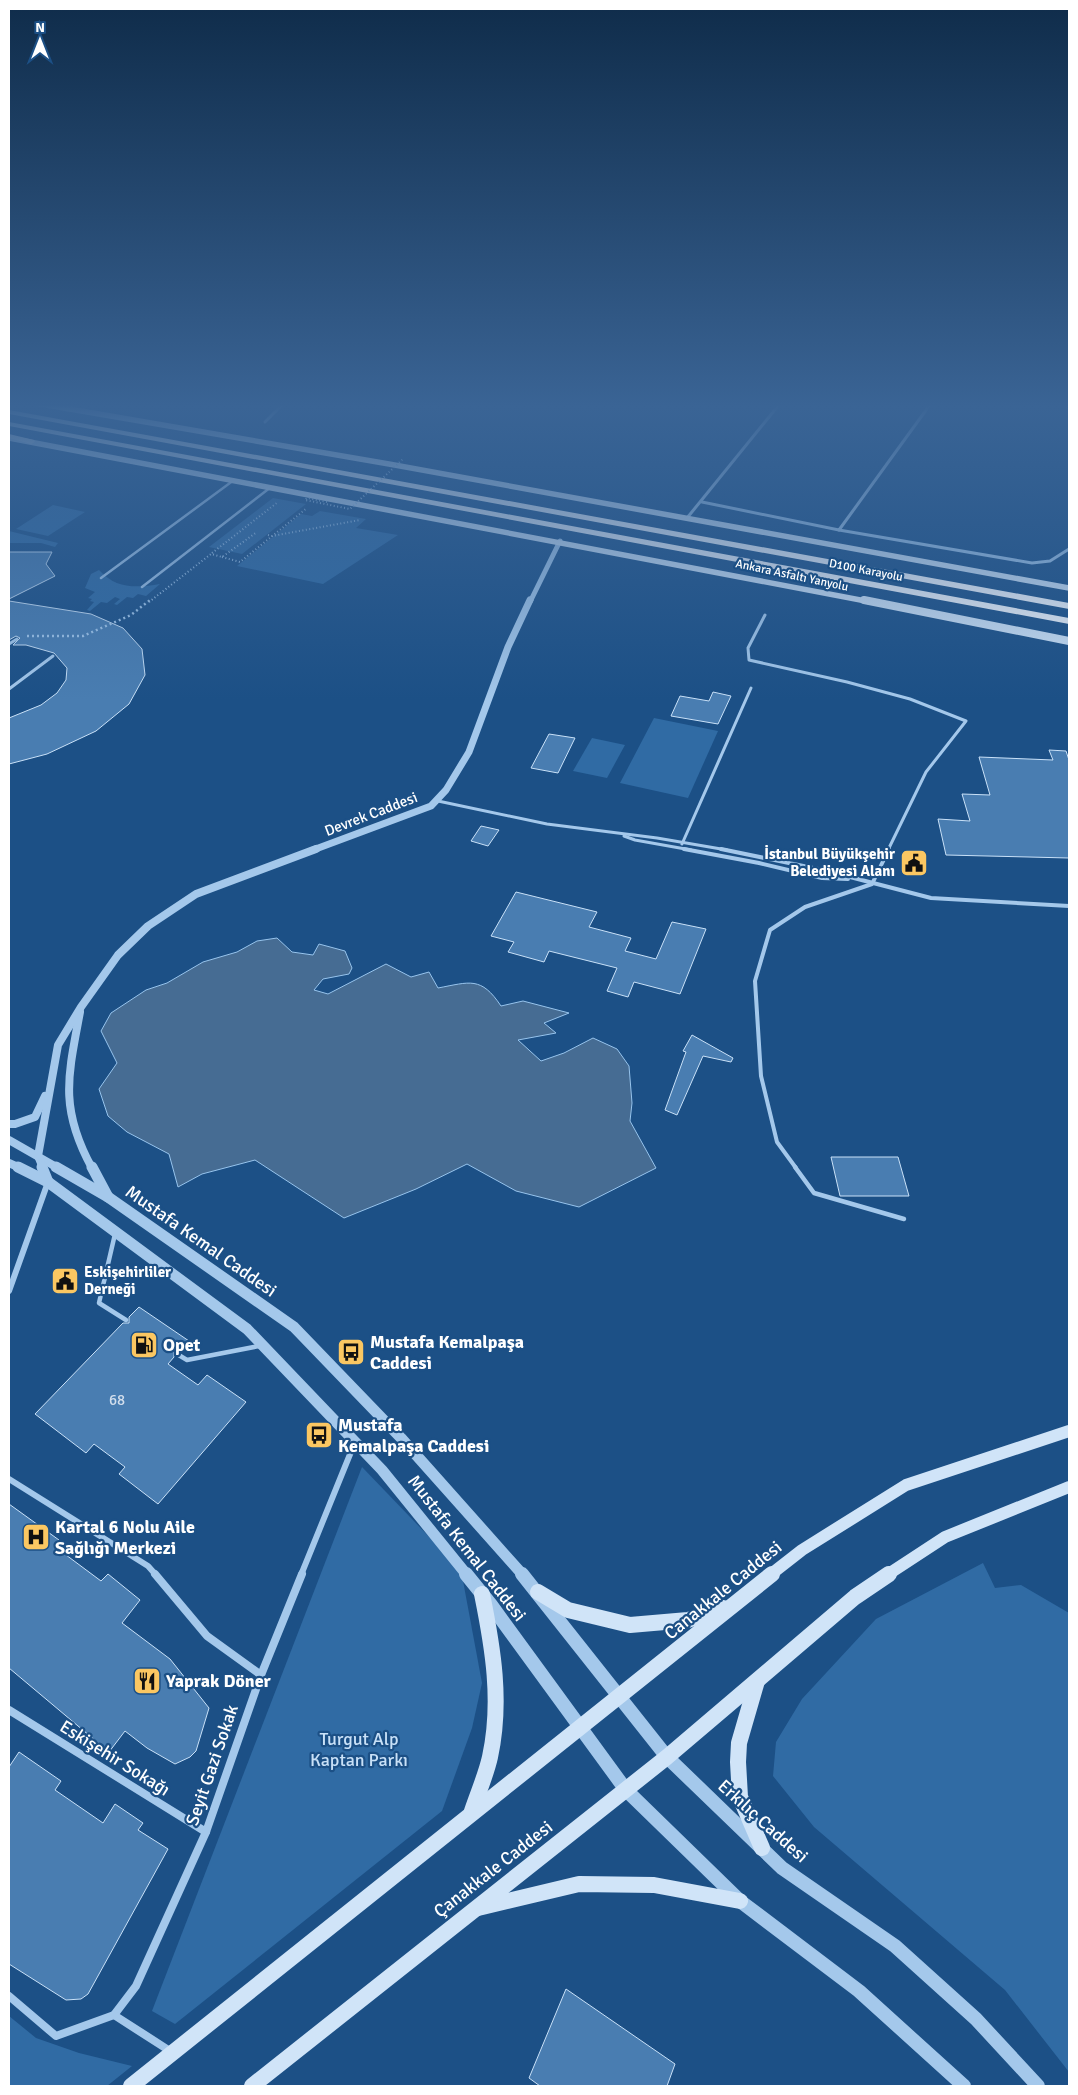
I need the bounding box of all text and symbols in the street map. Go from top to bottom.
north arrow [15,15,65,65]
text: N [35,19,45,36]
street label: Ankara Asfaltı Yanyolu [734,556,850,595]
street label: D100 Karayolu [828,556,904,585]
street label: Devrek Caddesi [322,788,420,840]
place label: İstanbul Büyükşehir Belediyesi Alanı [764,845,895,880]
public building icon: İstanbul Büyükşehir Belediyesi Alanı [899,848,929,878]
street label: Mustafa Kemal Caddesi [121,1180,281,1302]
place label: Eskişehirliler Derneği [84,1263,171,1298]
public building icon: Eskişehirliler Derneği [50,1266,80,1296]
fuel station icon: Opet [129,1330,159,1360]
place label: Mustafa Kemalpaşa Caddesi̇ [370,1331,524,1374]
place label: Opet [163,1334,201,1356]
bus stop icon: Mustafa Kemalpaşa Caddesi̇ [336,1337,366,1367]
house number: 68 [109,1391,125,1409]
place label: Mustafa Kemalpaşa Caddesi [338,1414,489,1457]
bus stop icon: Mustafa Kemalpaşa Caddesi [304,1420,334,1450]
street label: Mustafa Kemal Caddesi [403,1470,531,1626]
place label: Kartal 6 Nolu Aile Sağlığı Merkezi [55,1516,195,1559]
hospital icon: Kartal 6 Nolu Aile Sağlığı Merkezi [21,1522,51,1552]
street label: Canakkale Caddesi [660,1536,786,1644]
restaurant icon: Yaprak Döner [132,1666,162,1696]
place label: Yaprak Döner [165,1670,272,1692]
street label: Seyit Gazi Sokak [181,1702,243,1828]
street label: Eskişehir Sokağı [56,1715,174,1801]
park label: Turgut Alp Kaptan Parkı [310,1728,408,1771]
street label: Erkılıç Caddesi [713,1775,813,1867]
street label: Çanakkale Caddesi [429,1816,557,1922]

